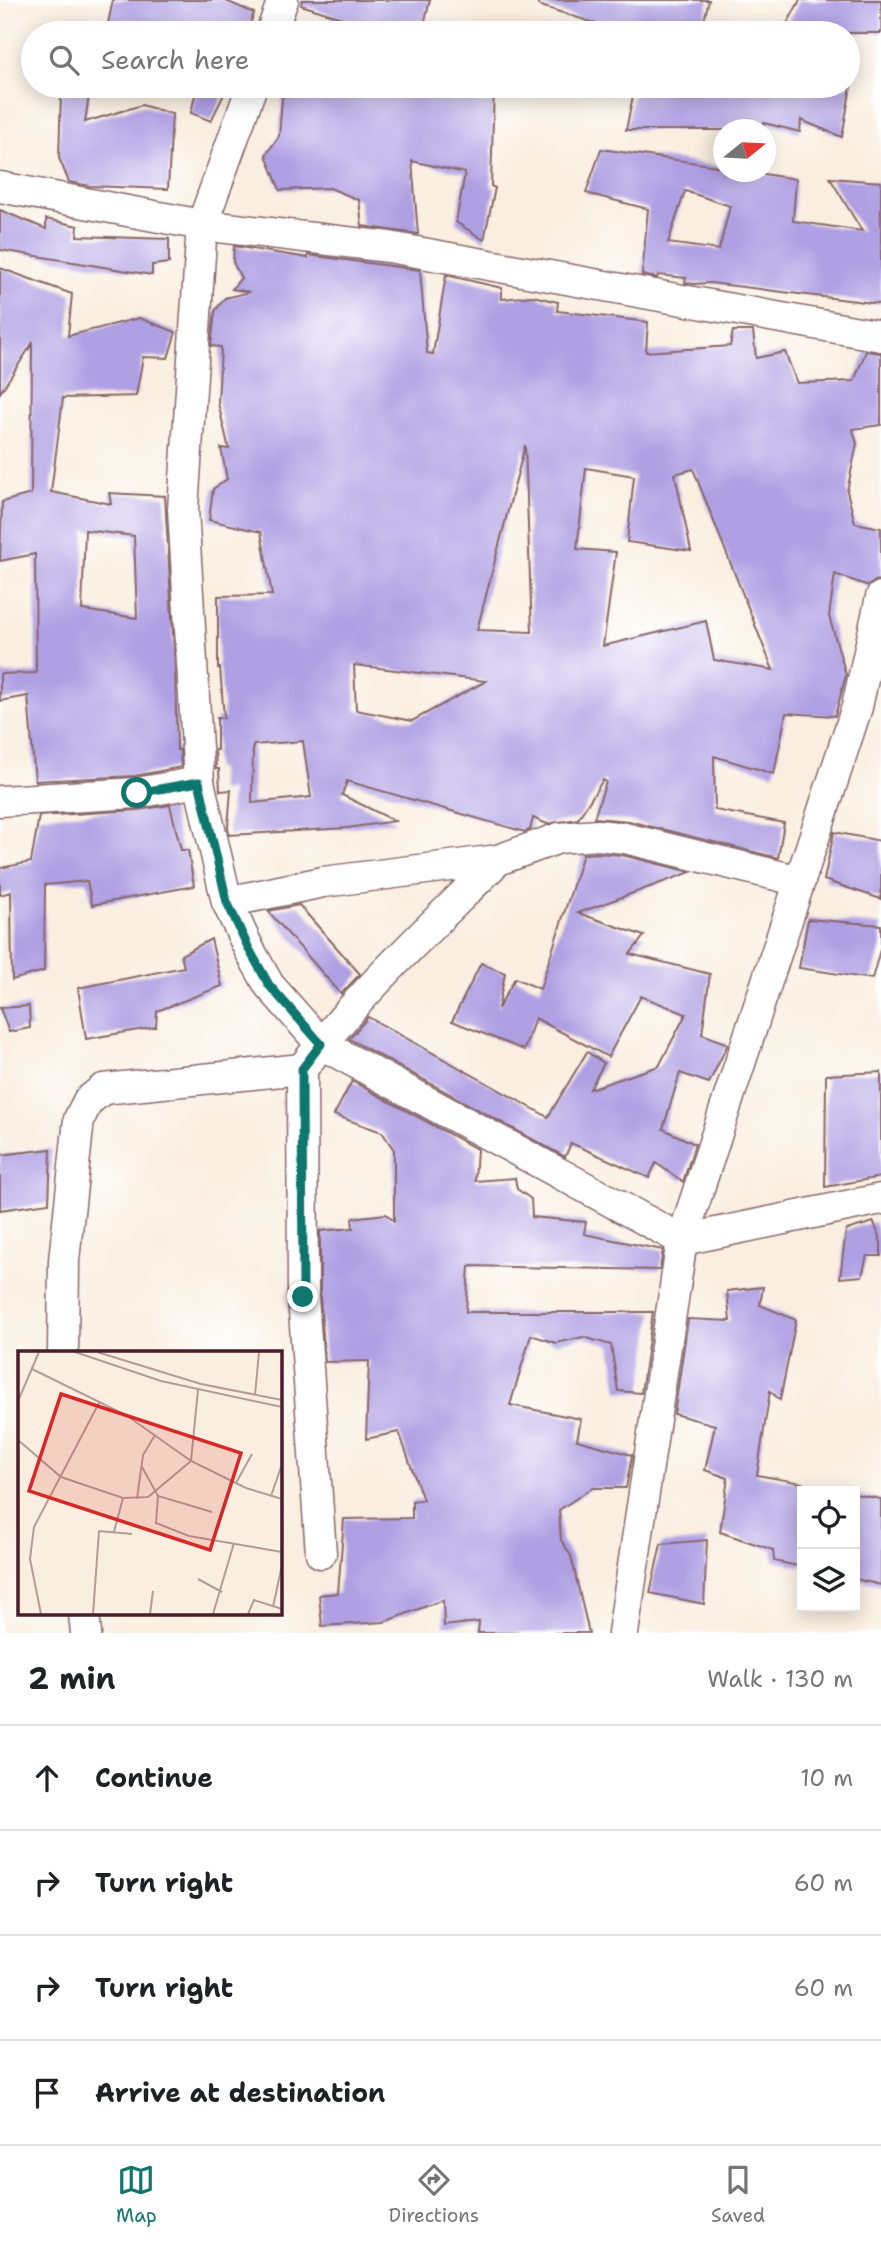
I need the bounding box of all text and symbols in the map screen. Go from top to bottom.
search box [21,21,860,98]
icon: search [45,41,83,79]
text: Search here [101,42,250,77]
north arrow [713,119,776,182]
route start [121,777,152,808]
route end [287,1281,318,1312]
inset map [18,1351,282,1616]
map controls [797,1486,860,1612]
button: locate [797,1486,860,1549]
button: layers [797,1549,860,1612]
text: 2 min [28,1658,115,1699]
text: Walk · 130 m [707,1664,853,1694]
icon: ahead [28,1759,66,1797]
text: Continue [95,1760,213,1795]
text: 10 m [800,1763,853,1793]
icon: right [28,1864,66,1902]
text: Turn right [95,1865,233,1900]
text: 60 m [794,1868,853,1898]
icon: right [28,1969,66,2007]
text: Turn right [95,1970,233,2005]
text: 60 m [794,1973,853,2003]
icon: arrive [28,2074,66,2112]
text: Arrive at destination [95,2075,385,2110]
tab: Map [116,2161,157,2228]
tab: Directions [389,2161,479,2228]
tab: Saved [711,2161,765,2228]

